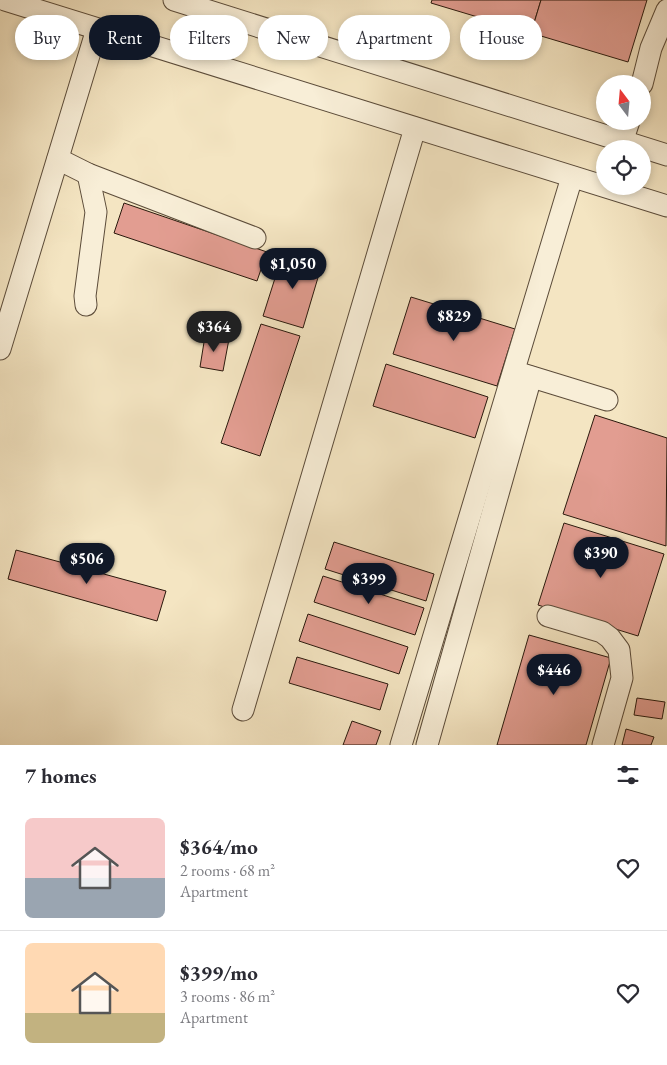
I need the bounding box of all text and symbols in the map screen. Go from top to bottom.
chip: Buy [15,15,79,60]
chip: Rent [89,15,160,60]
chip: Filters [170,15,248,60]
chip: New [258,15,328,60]
chip: Apartment [338,15,450,60]
chip: House [460,15,542,60]
north arrow [596,75,651,130]
map controls [596,75,651,195]
button: locate [596,140,651,195]
pin: $1,050 [252,248,334,290]
text: $1,050 [270,253,316,274]
pin: $829 [424,300,484,342]
text: $829 [438,305,470,326]
pin: $364 [184,310,244,353]
text: $364 [198,316,230,337]
pin: $390 [571,536,631,579]
pin: $506 [57,542,117,585]
text: $390 [585,542,617,563]
text: $506 [71,548,103,569]
pin: $399 [339,562,399,605]
text: $399 [353,568,385,589]
pin: $446 [524,654,584,696]
text: $446 [538,659,570,680]
icon: filters [614,761,642,789]
text: 7 homes [25,762,97,789]
text: $364/mo [180,833,258,860]
icon: home [65,838,125,898]
icon: heart [614,854,642,882]
text: 2 rooms · 68 m² [180,860,275,881]
text: Apartment [180,881,248,902]
text: $399/mo [180,959,258,986]
icon: home [65,963,125,1023]
icon: heart [614,979,642,1007]
text: 3 rooms · 86 m² [180,986,275,1007]
text: Apartment [180,1007,248,1028]

